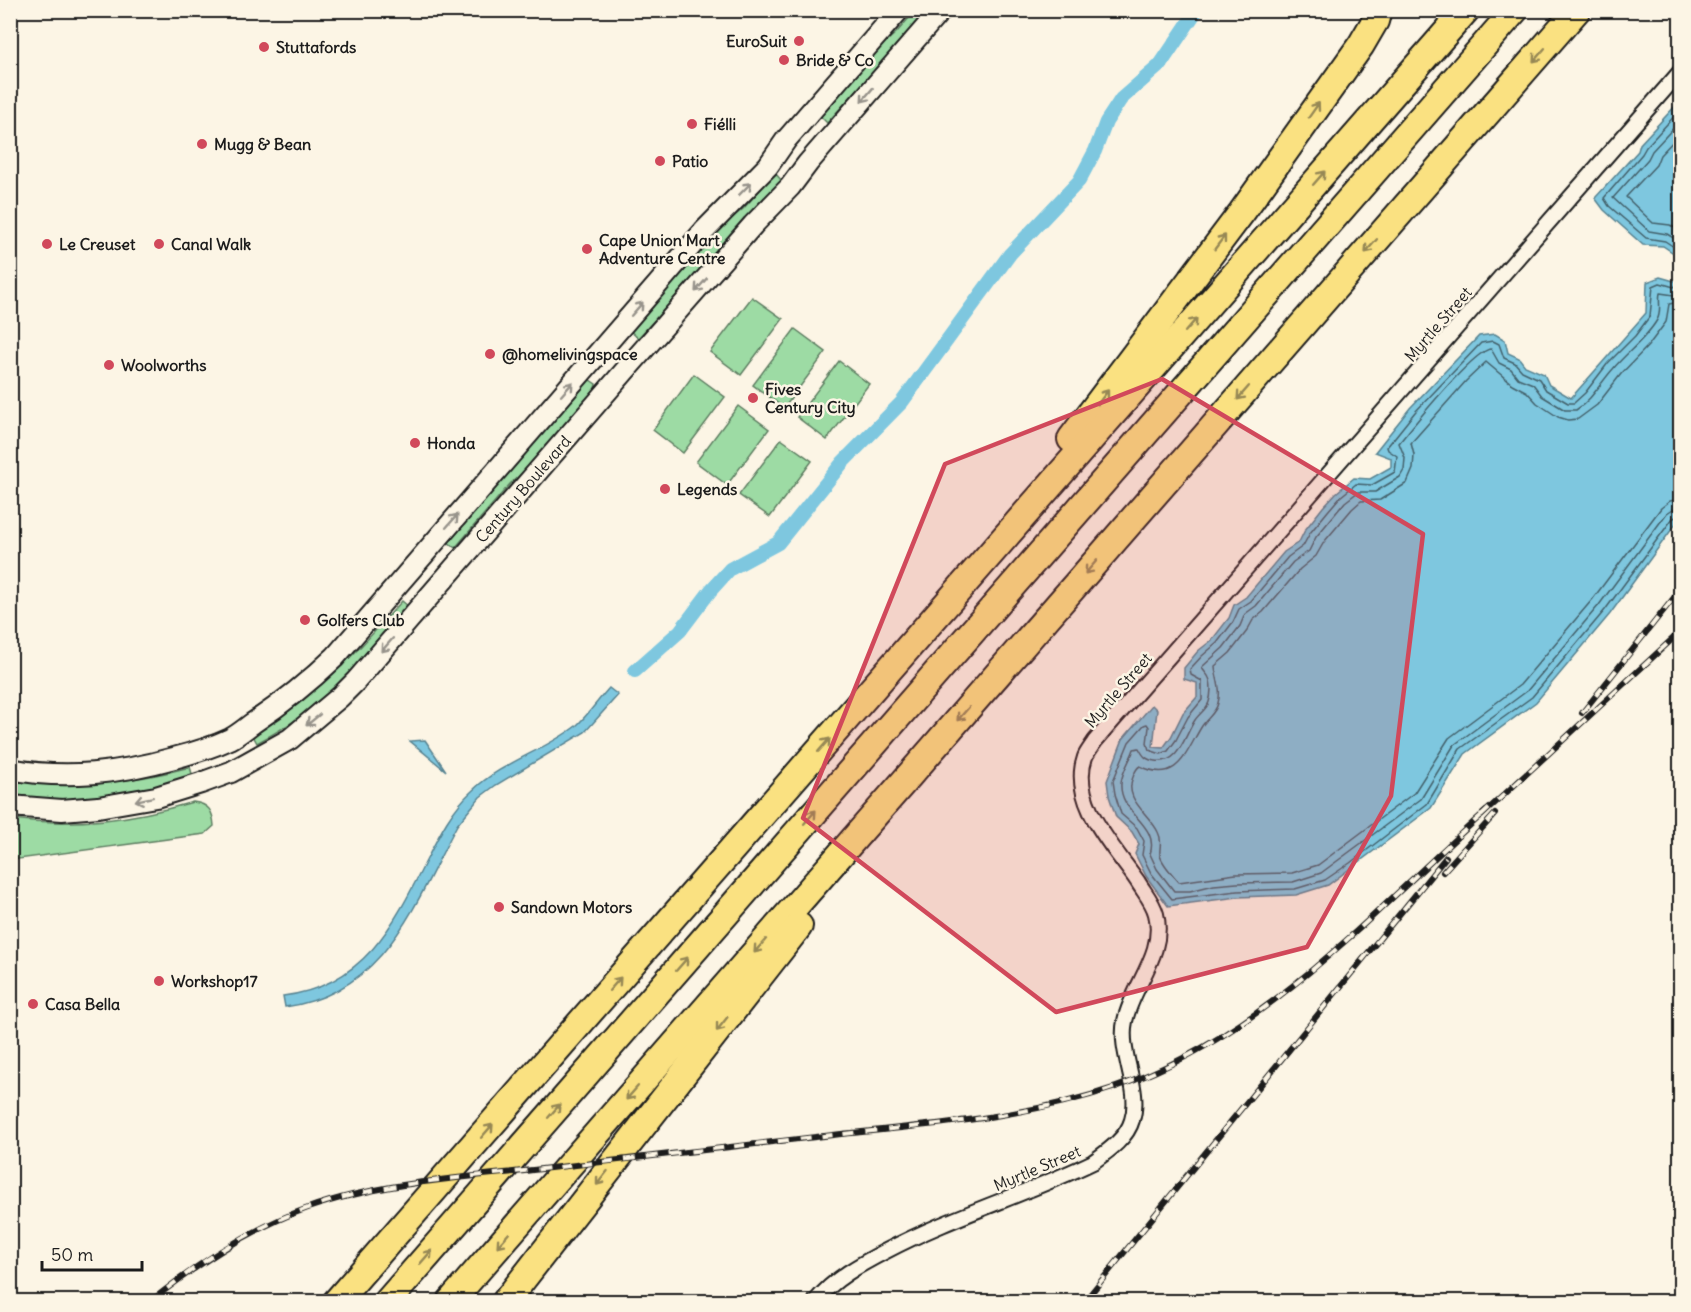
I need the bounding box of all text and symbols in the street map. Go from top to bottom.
place label: EuroSuit [726,31,788,51]
marker: EuroSuit [792,34,806,48]
place label: Stuttafords [276,37,356,57]
marker: Stuttafords [257,40,271,54]
one-way arrow [1532,47,1546,62]
place label: Bride & Co [796,50,874,70]
marker: Bride & Co [777,53,791,67]
one-way arrow [861,87,874,103]
one-way arrow [1308,103,1321,119]
place label: Fiélli [704,114,736,134]
marker: Fiélli [685,117,699,131]
place label: Mugg & Bean [214,134,311,155]
marker: Mugg & Bean [195,137,209,151]
place label: Patio [672,151,708,171]
marker: Patio [653,154,667,168]
one-way arrow [1313,170,1326,186]
one-way arrow [738,181,753,196]
place label: Cape Union Mart Adventure Centre [599,230,726,268]
place label: Le Creuset [59,234,136,254]
place label: Canal Walk [171,234,251,254]
one-way arrow [1214,234,1227,250]
marker: Le Creuset [40,237,54,251]
marker: Canal Walk [152,237,166,251]
one-way arrow [1364,238,1378,253]
marker: Cape Union Mart Adventure Centre [580,242,594,256]
one-way arrow [694,277,708,292]
street label: Myrtle Street [1400,282,1476,366]
one-way arrow [631,301,644,317]
one-way arrow [1184,318,1198,333]
place label: @homelivingspace [502,344,638,365]
marker: @homelivingspace [483,347,497,361]
place label: Woolworths [121,355,207,375]
marker: Woolworths [102,358,116,372]
place label: Fives Century City [765,379,856,418]
one-way arrow [560,382,574,397]
one-way arrow [1236,385,1250,400]
one-way arrow [1096,390,1109,406]
marker: Fives Century City [746,391,760,405]
street label: Century Boulevard [471,431,575,547]
place label: Honda [427,433,475,453]
marker: Honda [408,436,422,450]
place label: Legends [677,479,737,500]
marker: Legends [658,482,672,496]
one-way arrow [445,514,459,529]
one-way arrow [1084,559,1098,574]
place label: Golfers Club [317,610,405,630]
marker: Golfers Club [298,613,312,627]
one-way arrow [380,637,394,652]
street label: Myrtle Street [1080,648,1156,732]
one-way arrow [956,706,970,721]
one-way arrow [305,714,321,727]
one-way arrow [817,738,831,753]
one-way arrow [135,794,155,805]
one-way arrow [804,809,817,825]
place label: Sandown Motors [511,897,632,917]
marker: Sandown Motors [492,900,506,914]
one-way arrow [753,939,767,954]
one-way arrow [675,957,689,972]
place label: Workshop17 [171,971,258,992]
marker: Workshop17 [152,974,166,988]
one-way arrow [608,977,622,992]
place label: Casa Bella [45,994,120,1014]
marker: Casa Bella [26,997,40,1011]
one-way arrow [716,1016,729,1032]
one-way arrow [625,1085,638,1101]
one-way arrow [547,1103,561,1118]
one-way arrow [480,1124,494,1139]
street label: Myrtle Street [990,1140,1084,1195]
one-way arrow [595,1169,608,1185]
one-way arrow [496,1232,510,1247]
scale bar [42,1234,142,1272]
text: 50 m [51,1243,93,1266]
one-way arrow [419,1250,433,1265]

